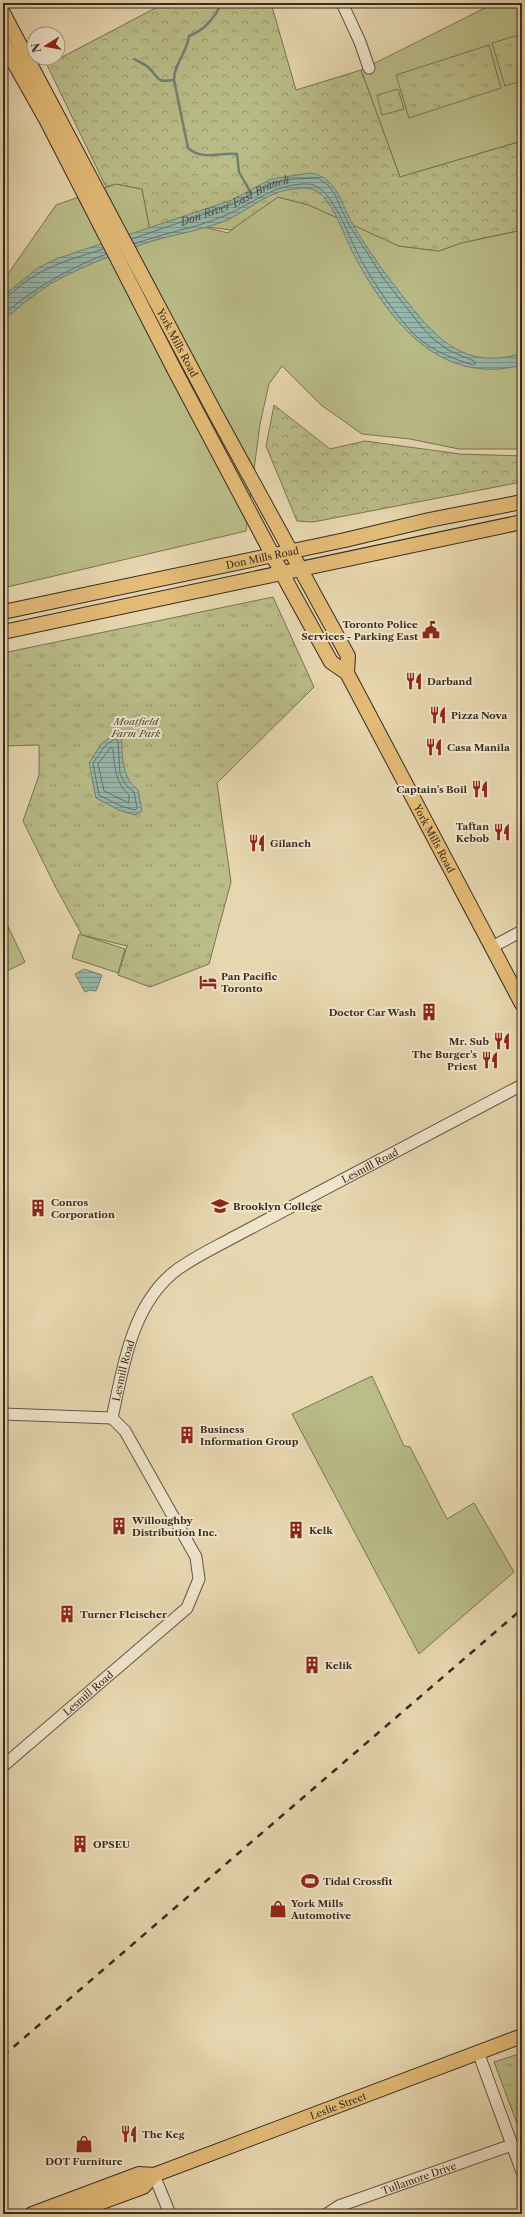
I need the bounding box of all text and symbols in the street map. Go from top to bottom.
north arrow [26,26,66,66]
text: N [28,41,44,54]
water label: Don River East Branch [177,173,291,229]
street label: York Mills Road [153,306,201,379]
street label: Don Mills Road [225,544,300,572]
place label: Toronto Police Services - Parking East [301,618,418,643]
public building icon: Toronto Police Services - Parking East [421,620,441,640]
restaurant icon: Darband [404,671,424,691]
place label: Darband [427,675,472,688]
restaurant icon: Pizza Nova [428,705,448,725]
place label: Pizza Nova [451,709,507,722]
park label: Moatfield Farm Park [111,715,161,740]
restaurant icon: Casa Manila [424,737,444,757]
place label: Casa Manila [447,741,510,754]
restaurant icon: Captain's Boil [470,779,490,799]
place label: Captain's Boil [396,783,467,796]
street label: York Mills Road [410,801,457,875]
place label: Taftan Kebob [456,820,489,845]
restaurant icon: Taftan Kebob [492,822,512,842]
restaurant icon: Gilaneh [247,833,267,853]
place label: Gilaneh [270,837,311,850]
place label: Pan Pacific Toronto [221,970,278,995]
hotel icon: Pan Pacific Toronto [198,972,218,992]
building icon: Doctor Car Wash [419,1002,439,1022]
place label: Doctor Car Wash [329,1006,416,1019]
restaurant icon: Mr. Sub [492,1031,512,1051]
place label: Mr. Sub [449,1035,489,1048]
place label: The Burger's Priest [412,1048,477,1073]
restaurant icon: The Burger's Priest [480,1050,500,1070]
street label: Lesmill Road [339,1145,401,1186]
place label: Conros Corporation [51,1196,115,1221]
school or university icon: Brooklyn College [210,1196,230,1216]
building icon: Conros Corporation [28,1198,48,1218]
place label: Brooklyn College [233,1200,323,1213]
street label: Lesmill Road [110,1338,137,1402]
place label: Business Information Group [200,1423,299,1448]
building icon: Business Information Group [177,1425,197,1445]
place label: Willoughby Distribution Inc. [131,1514,217,1539]
building icon: Willoughby Distribution Inc. [109,1516,129,1536]
building icon: Kelk [286,1520,306,1540]
place label: Kelk [309,1524,333,1537]
building icon: Turner Fleischer [57,1604,77,1624]
place label: Turner Fleischer [80,1608,167,1621]
building icon: Kelik [302,1655,322,1675]
place label: Kelik [325,1659,353,1672]
street label: Lesmill Road [60,1668,116,1719]
building icon: OPSEU [70,1834,90,1854]
place label: OPSEU [93,1838,130,1851]
sports icon: Tidal Crossfit [300,1871,320,1891]
place label: Tidal Crossfit [323,1875,392,1888]
place label: York Mills Automotive [290,1897,351,1922]
shop icon: York Mills Automotive [268,1899,288,1919]
street label: Leslie Street [308,2089,369,2123]
restaurant icon: The Keg [119,2124,139,2144]
place label: The Keg [142,2128,185,2141]
shop icon: DOT Furniture [74,2134,94,2154]
place label: DOT Furniture [45,2155,123,2168]
street label: Tullamore Drive [380,2159,458,2198]

